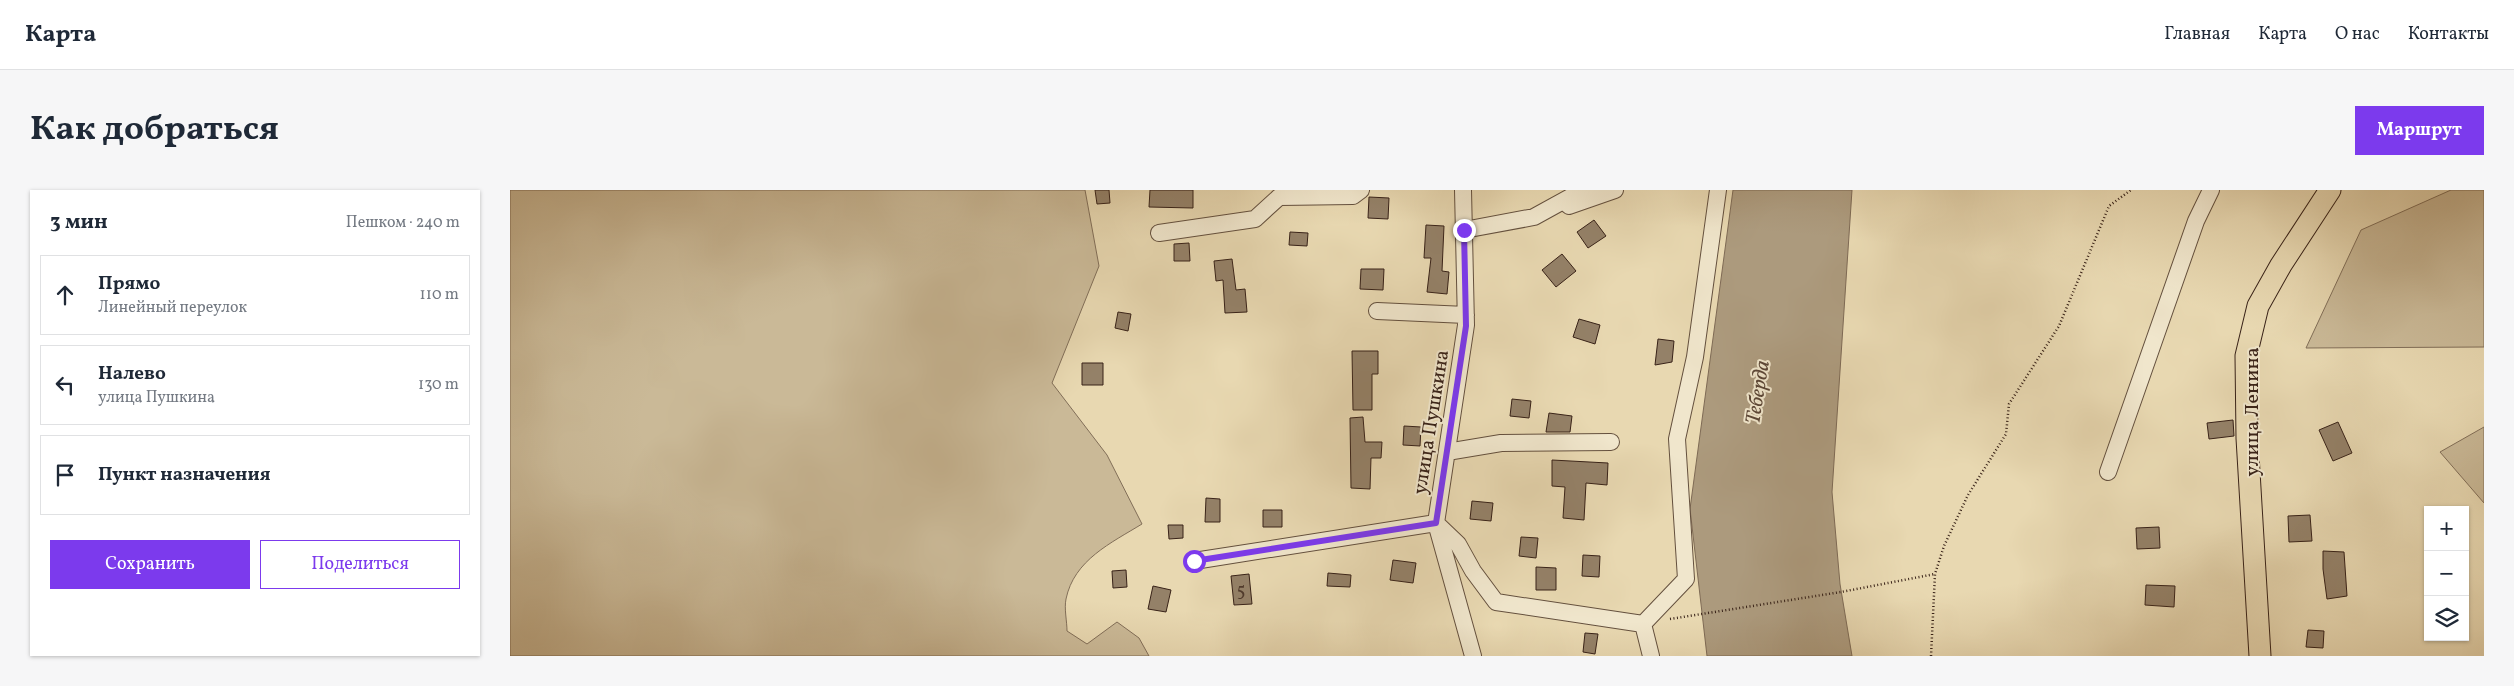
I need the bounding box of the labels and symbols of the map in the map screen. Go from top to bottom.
route end [1453,219,1476,242]
street label: улица Ленина [2239,347,2267,477]
street label: улица Пушкина [1407,348,1457,497]
water label: Теберда [1739,358,1778,426]
route start [1183,550,1206,573]
house number: 5 [1237,579,1245,604]

